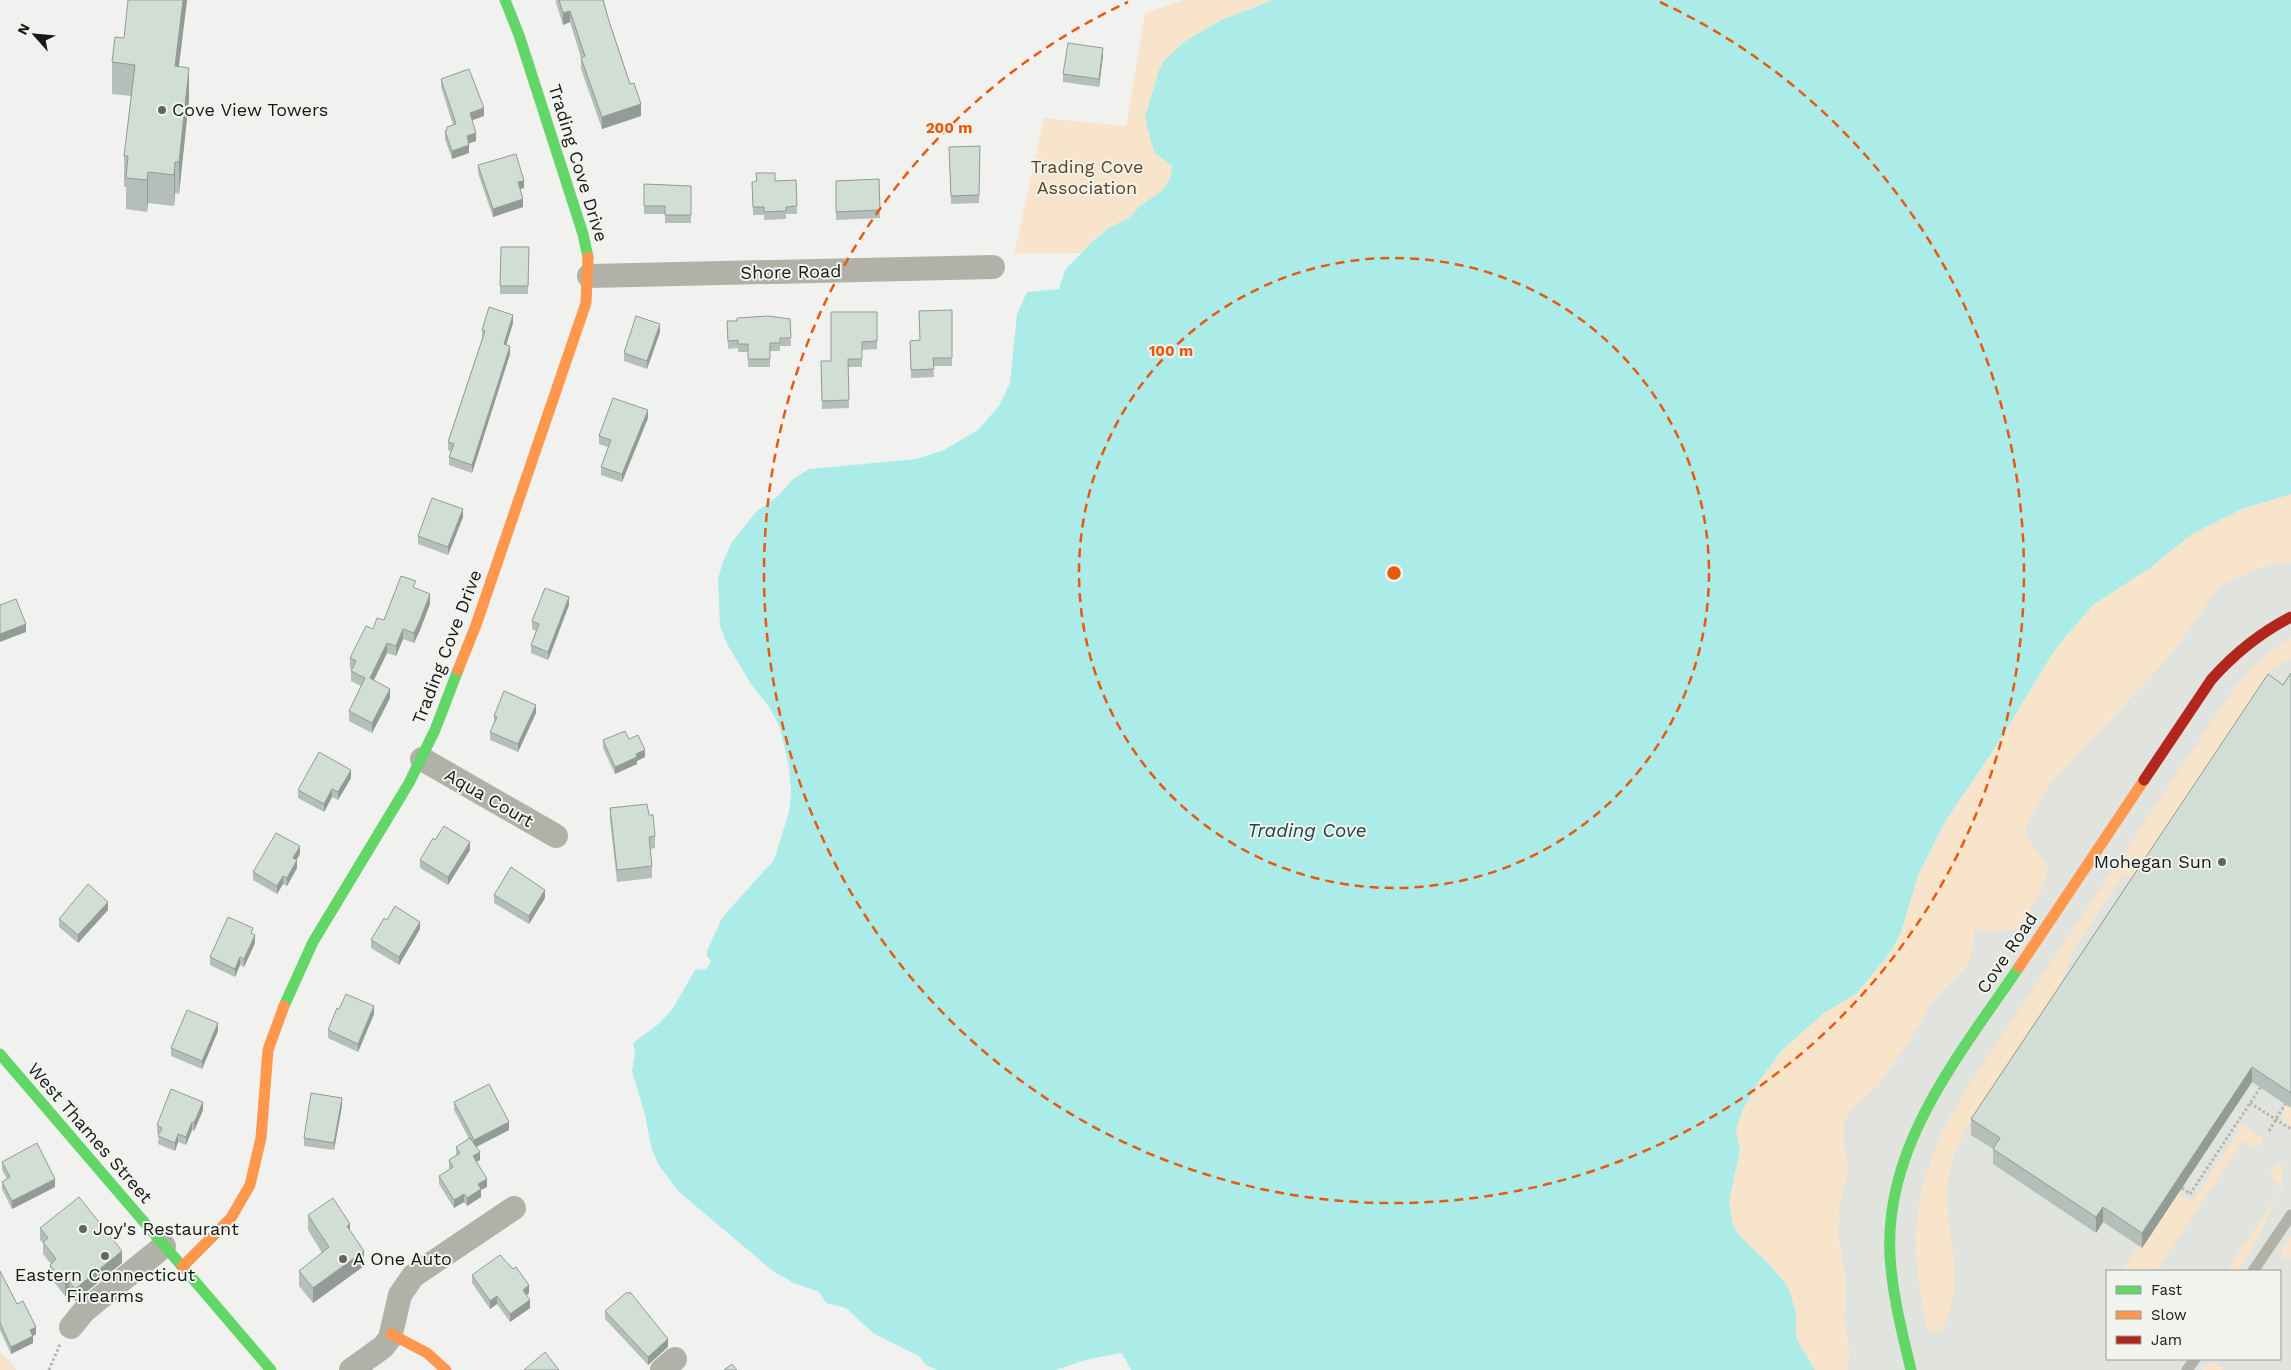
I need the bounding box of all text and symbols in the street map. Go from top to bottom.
north arrow [10,10,60,60]
text: N [14,21,33,37]
street label: Trading Cove Drive [545,82,612,244]
place label: Cove View Towers [172,99,328,120]
marker: Cove View Towers [156,104,168,116]
text: 200 m [926,119,972,137]
park label: Trading Cove Association [1031,156,1143,198]
street label: Shore Road [740,260,842,283]
text: 100 m [1149,342,1193,360]
centre of rings [1385,564,1403,582]
street label: Trading Cove Drive [407,567,486,727]
street label: Aqua Court [441,764,538,832]
water label: Trading Cove [1248,819,1367,842]
place label: Mohegan Sun [2094,851,2212,872]
marker: Mohegan Sun [2216,856,2228,868]
street label: Cove Road [1972,908,2041,997]
street label: West Thames Street [24,1058,157,1207]
place label: Joy's Restaurant [93,1218,239,1239]
marker: Joy's Restaurant [77,1223,89,1235]
place label: A One Auto [353,1248,452,1269]
marker: Eastern Connecticut Firearms [99,1250,111,1262]
marker: A One Auto [337,1253,349,1265]
place label: Eastern Connecticut Firearms [15,1264,196,1306]
legend [2106,1270,2281,1360]
text: Fast [2151,1281,2183,1299]
text: Slow [2151,1306,2187,1324]
text: Jam [2151,1331,2182,1349]

